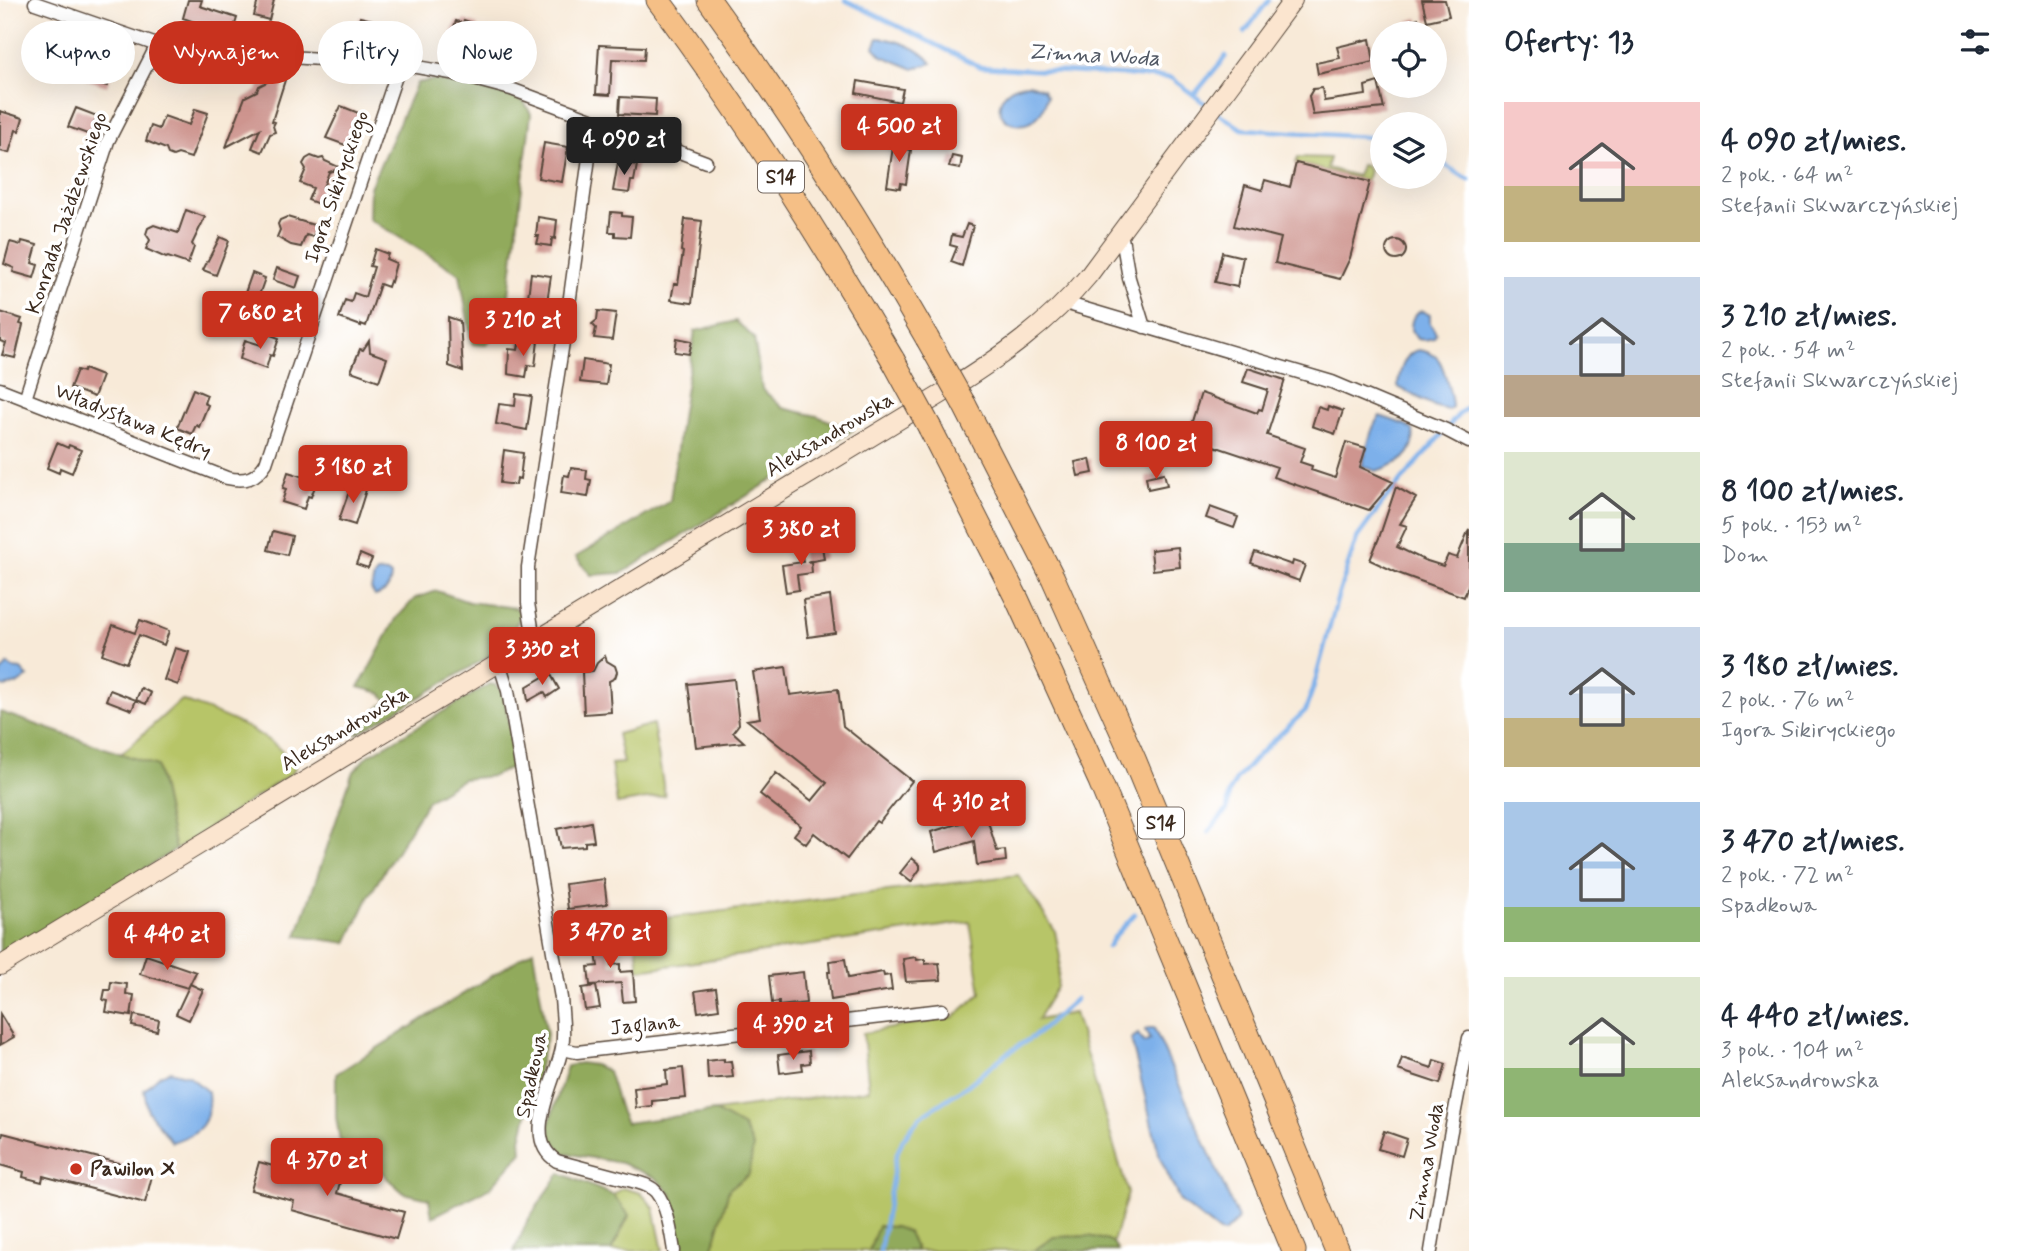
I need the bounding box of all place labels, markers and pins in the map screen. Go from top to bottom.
pin: 4 500 zł [827,104,971,164]
pin: 4 090 zł [552,118,696,177]
pin: 7 680 zł [188,292,332,351]
pin: 3 210 zł [451,298,595,358]
pin: 8 100 zł [1084,421,1228,481]
pin: 3 180 zł [281,446,425,505]
pin: 3 380 zł [729,508,873,567]
pin: 3 330 zł [470,628,614,687]
pin: 4 310 zł [899,780,1043,840]
pin: 3 470 zł [538,911,682,970]
pin: 4 440 zł [95,912,239,972]
pin: 4 390 zł [721,1002,865,1062]
pin: 4 370 zł [255,1138,399,1198]
place label: Pawilon X [90,1155,175,1183]
marker: Pawilon X [68,1161,84,1177]

